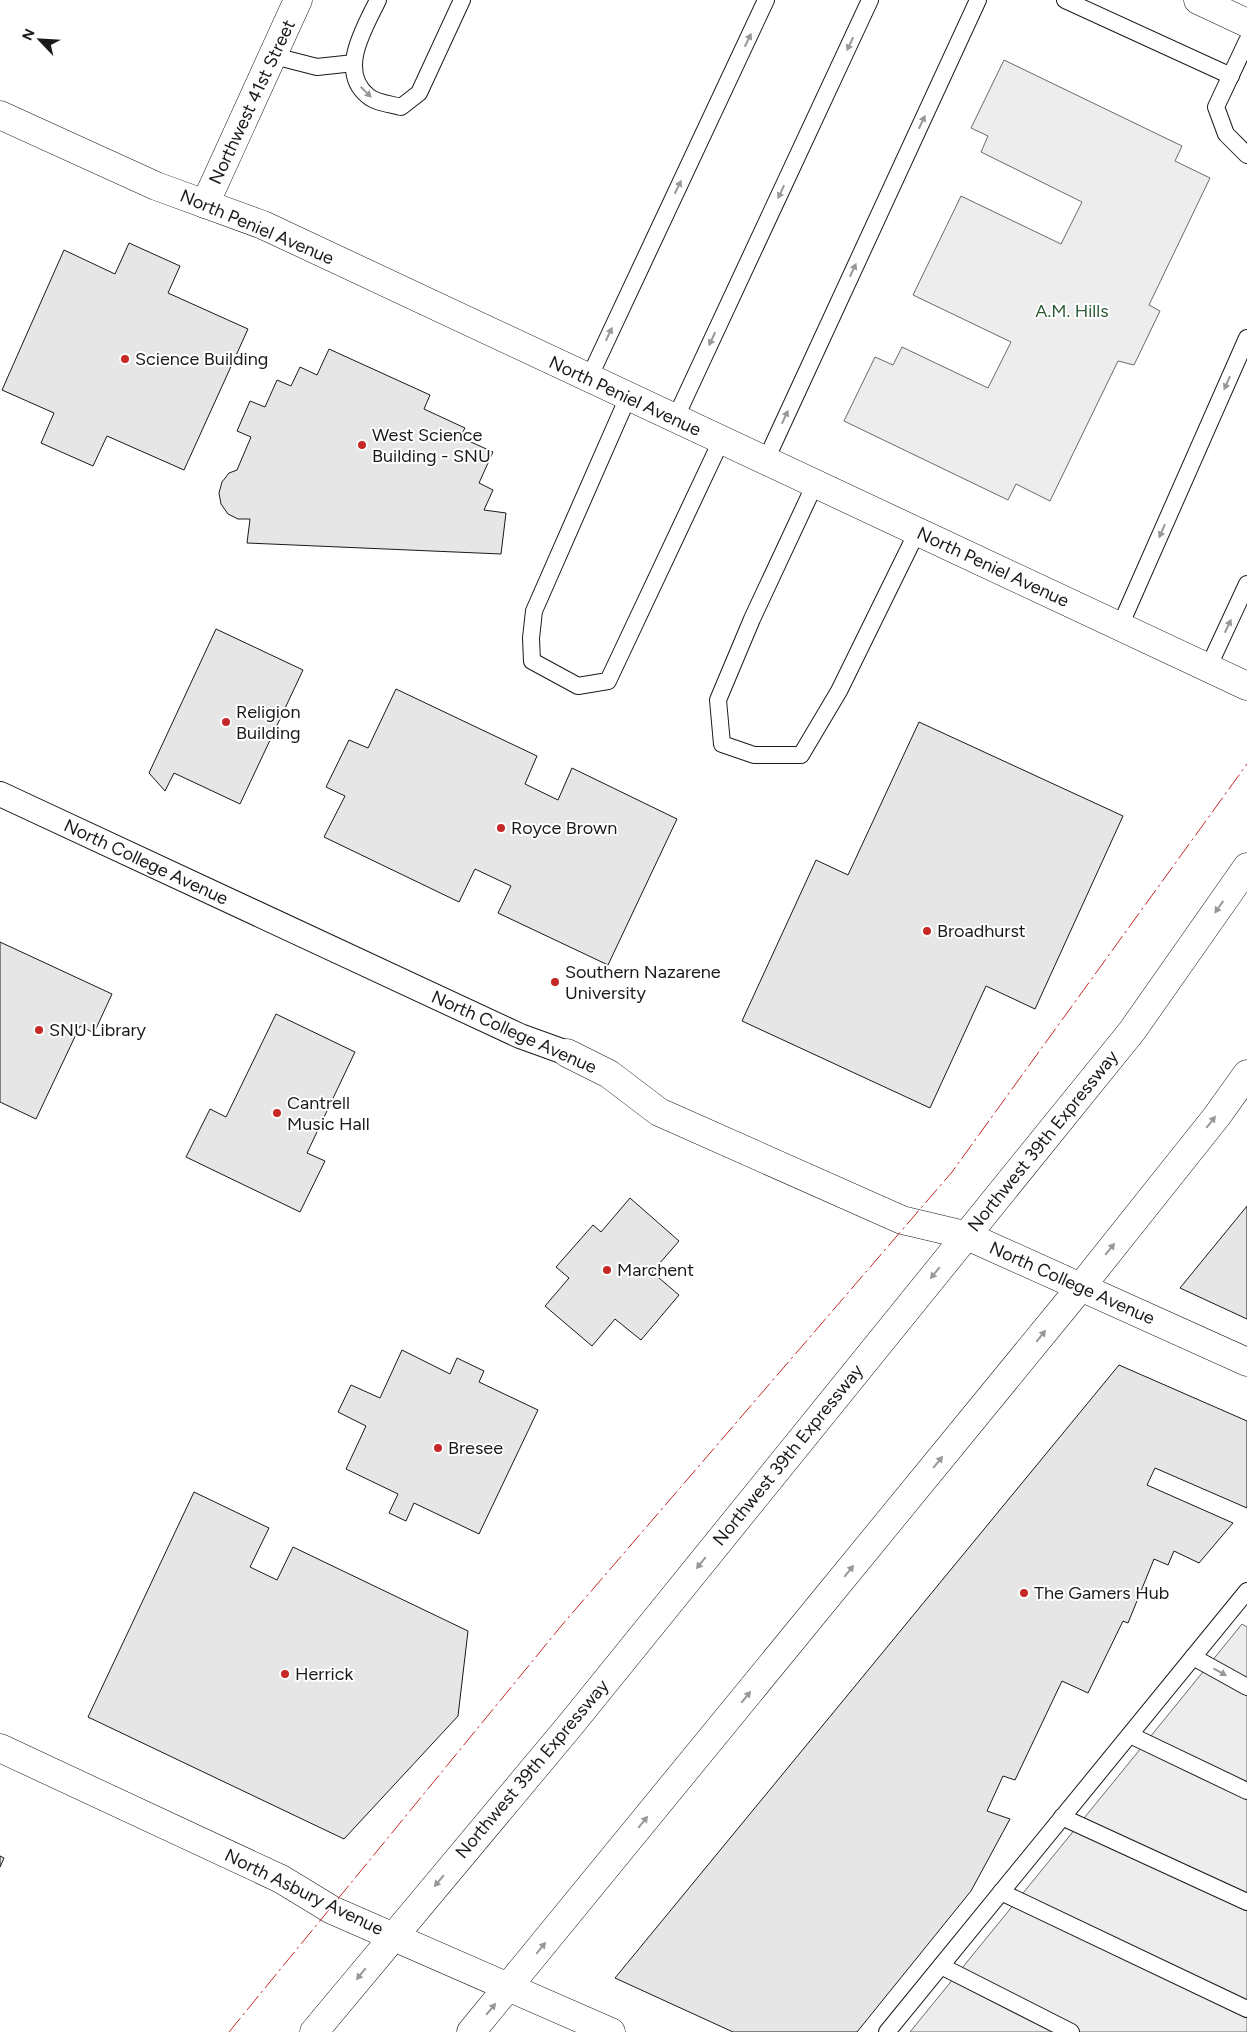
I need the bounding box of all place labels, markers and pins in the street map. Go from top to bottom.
place label: Science Building [135,348,268,370]
marker: Science Building [119,353,131,365]
place label: West Science Building - SNU [372,424,491,467]
marker: West Science Building - SNU [356,439,368,451]
place label: Religion Building [236,701,301,744]
marker: Religion Building [220,716,232,728]
place label: Royce Brown [511,817,617,839]
marker: Royce Brown [495,822,507,834]
place label: Broadhurst [937,920,1026,942]
marker: Broadhurst [921,925,933,937]
place label: Southern Nazarene University [565,961,721,1004]
marker: Southern Nazarene University [549,976,561,988]
place label: SNU Library [49,1019,147,1041]
marker: SNU Library [33,1024,45,1036]
place label: Cantrell Music Hall [287,1092,370,1135]
marker: Cantrell Music Hall [271,1107,283,1119]
place label: Marchent [617,1259,694,1281]
marker: Marchent [601,1264,613,1276]
place label: Bresee [448,1437,503,1459]
marker: Bresee [432,1442,444,1454]
place label: The Gamers Hub [1034,1582,1169,1604]
marker: The Gamers Hub [1018,1587,1030,1599]
place label: Herrick [295,1663,353,1685]
marker: Herrick [279,1668,291,1680]

